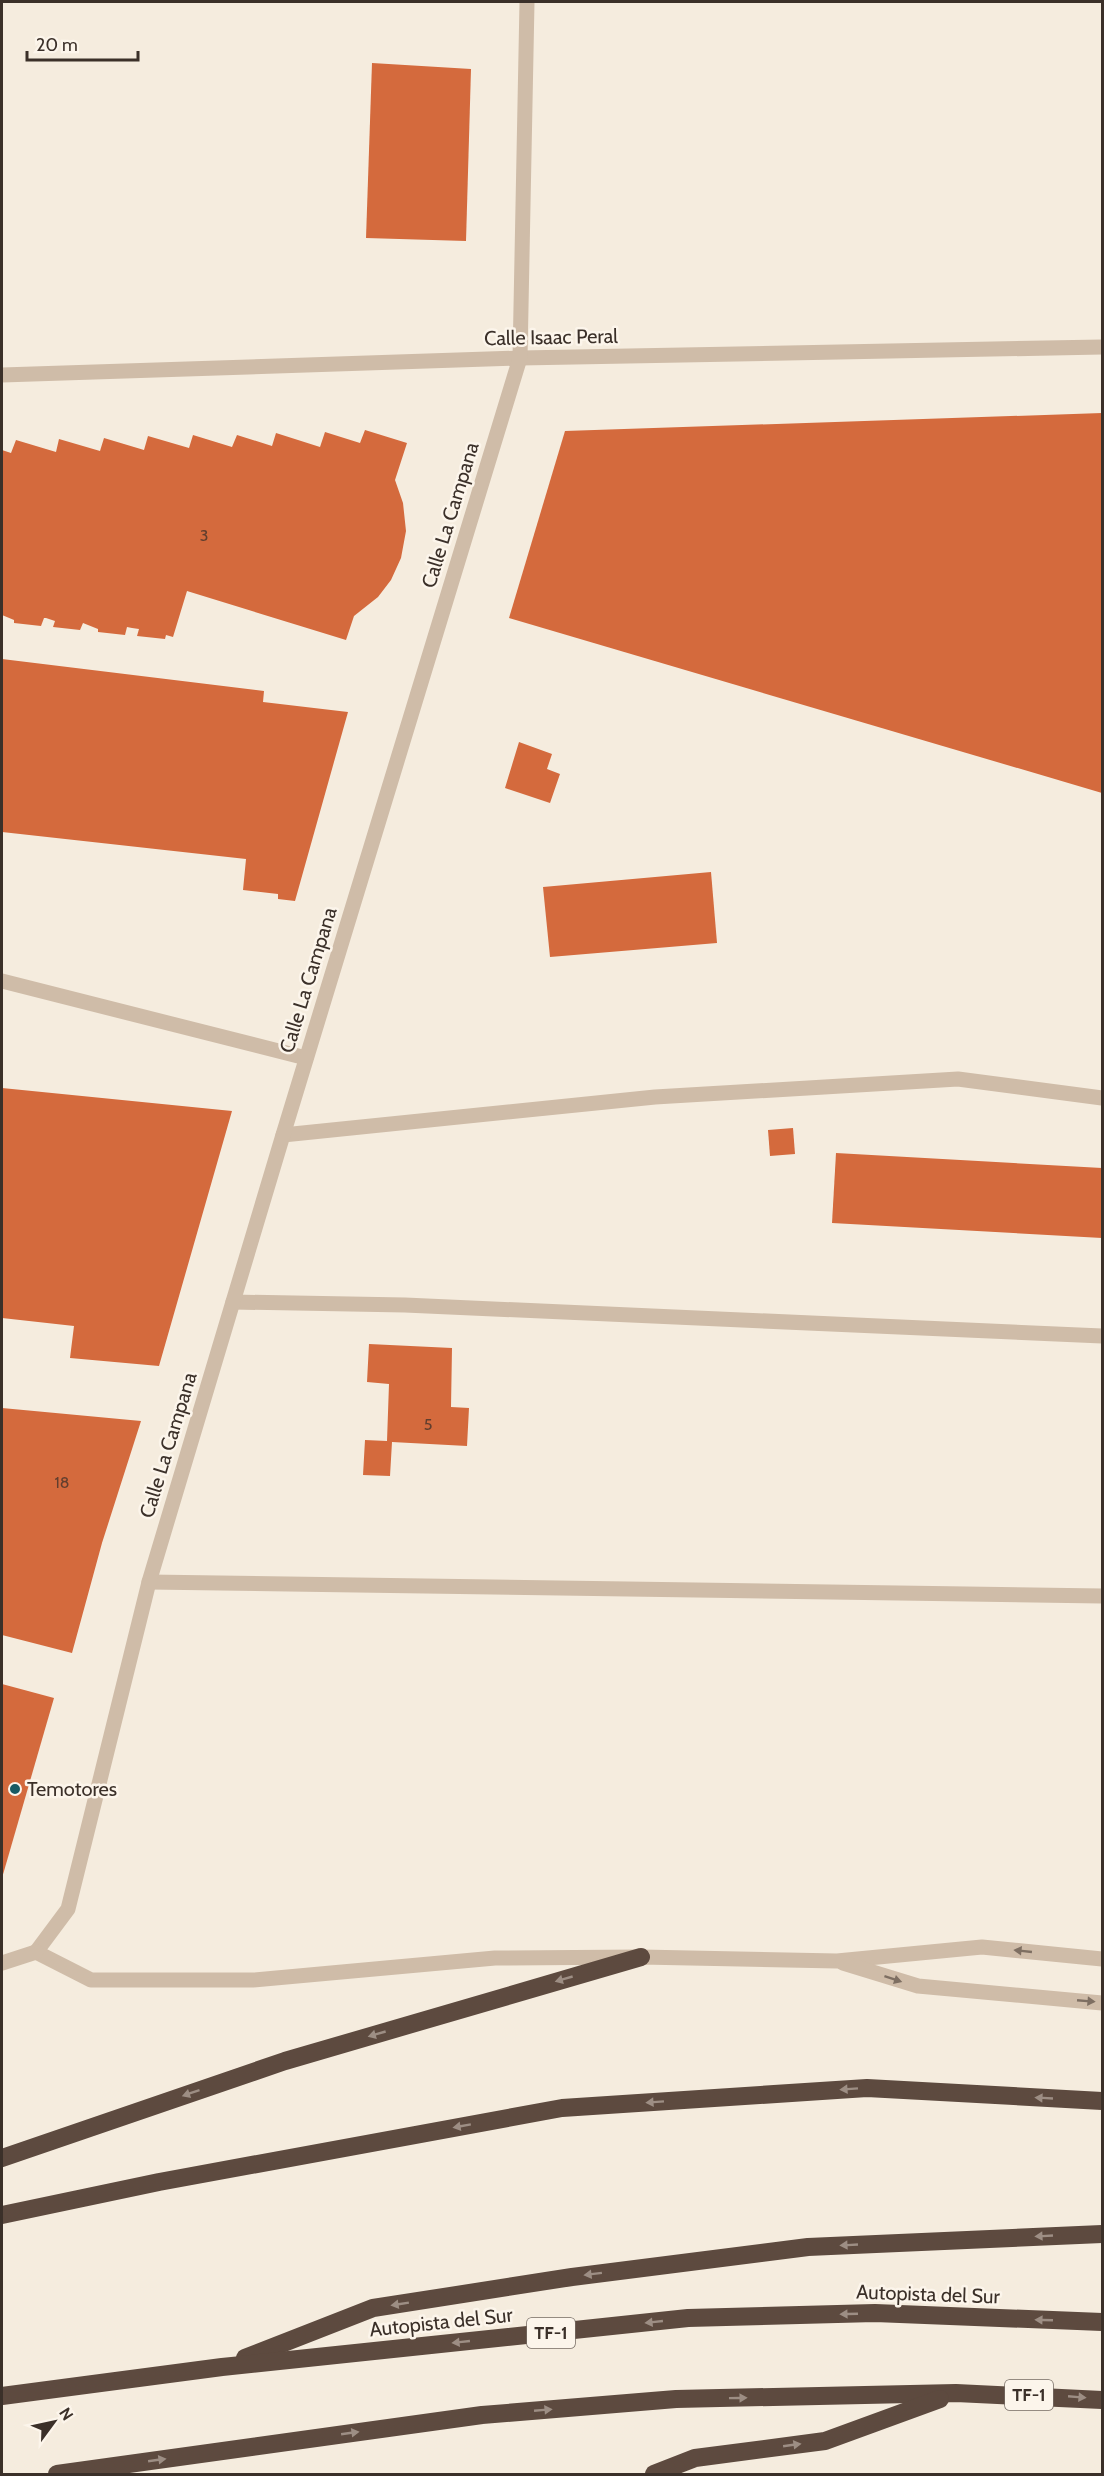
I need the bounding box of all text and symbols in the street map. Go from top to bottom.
scale bar [27,24,138,62]
text: 20 m [36,34,78,56]
street label: Calle Isaac Peral [484,324,618,350]
street label: Calle La Campana [416,439,484,591]
house number: 3 [200,526,208,545]
street label: Calle La Campana [274,904,342,1056]
street label: Calle La Campana [134,1369,202,1521]
house number: 5 [424,1415,432,1434]
house number: 18 [55,1473,69,1492]
place label: Temotores [27,1777,117,1801]
marker: Temotores [8,1782,22,1796]
one-way arrow [1014,1946,1033,1956]
one-way arrow [884,1974,902,1984]
one-way arrow [555,1975,573,1984]
one-way arrow [1076,1996,1095,2006]
one-way arrow [368,2030,386,2039]
one-way arrow [840,2084,859,2093]
one-way arrow [182,2089,200,2099]
one-way arrow [1035,2093,1054,2103]
one-way arrow [645,2097,664,2106]
one-way arrow [452,2122,471,2131]
one-way arrow [1035,2232,1054,2241]
one-way arrow [840,2240,859,2249]
one-way arrow [583,2270,602,2279]
street label: Autopista del Sur [856,2280,1001,2309]
one-way arrow [391,2299,410,2308]
street label: Autopista del Sur [368,2302,514,2341]
one-way arrow [840,2309,859,2318]
one-way arrow [1035,2315,1054,2324]
one-way arrow [645,2317,664,2327]
road number: TF-1 [527,2318,575,2348]
one-way arrow [451,2337,470,2347]
road number: TF-1 [1005,2380,1053,2410]
north arrow [24,2392,84,2452]
one-way arrow [728,2393,747,2403]
one-way arrow [1068,2393,1087,2402]
text: N [55,2404,77,2424]
one-way arrow [534,2405,553,2415]
one-way arrow [340,2429,359,2438]
one-way arrow [783,2440,802,2450]
one-way arrow [147,2456,166,2465]

